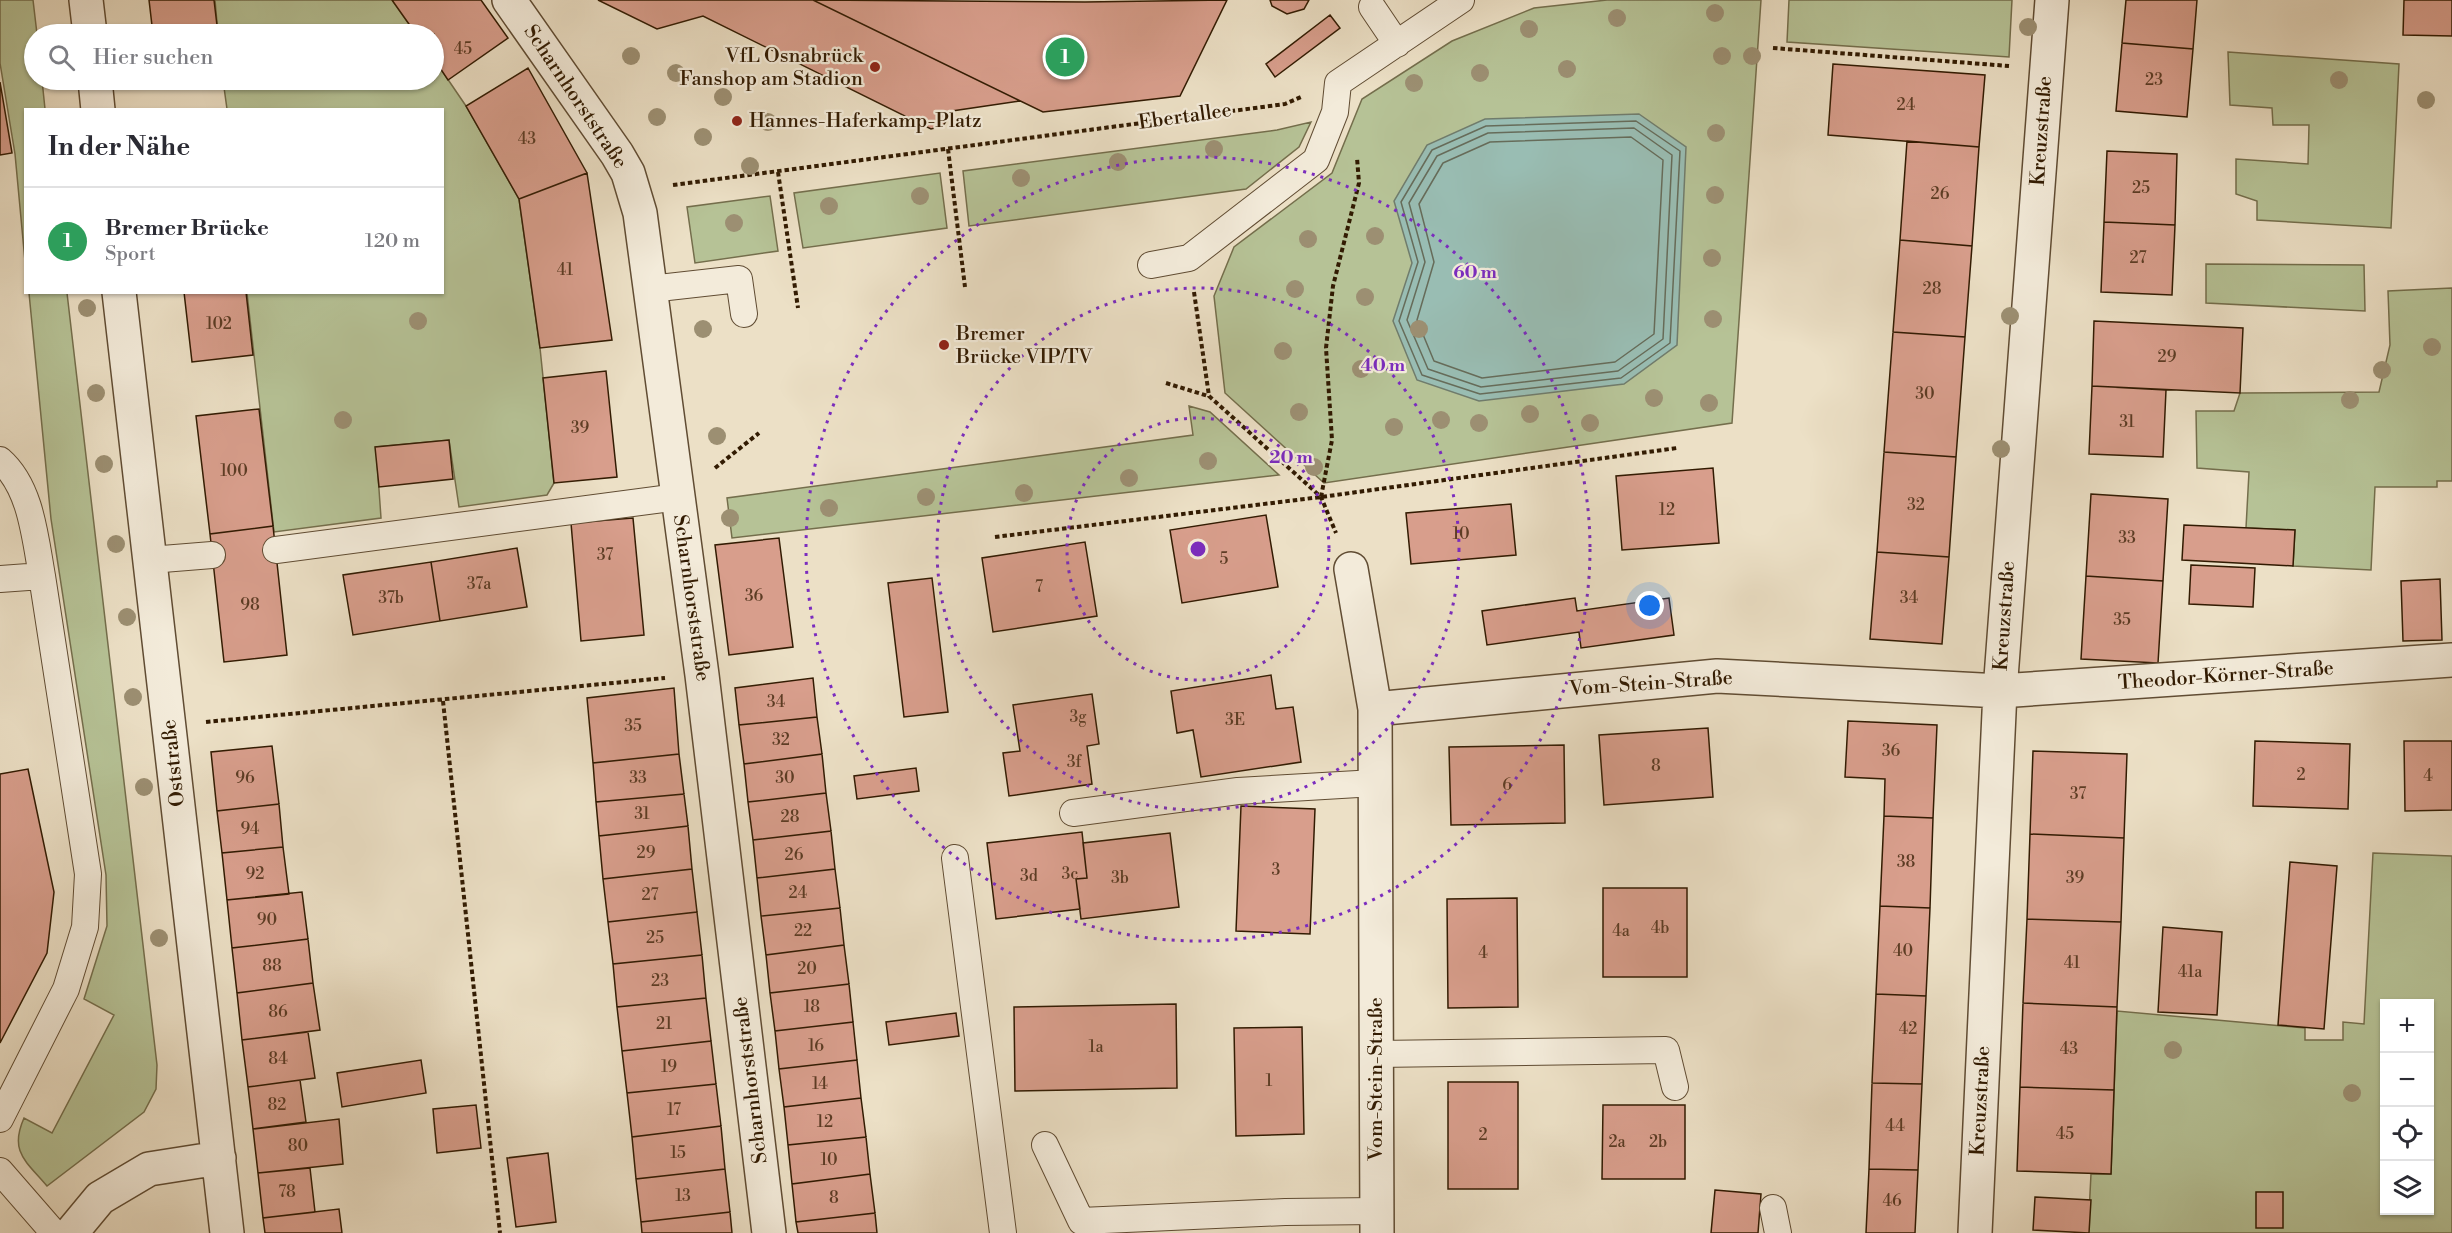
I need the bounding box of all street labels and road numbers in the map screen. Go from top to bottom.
street label: Scharnhorststraße [518,20,632,174]
street label: Kreuzstraße [2026,75,2058,187]
street label: Ebertallee [1137,98,1233,136]
street label: Scharnhorststraße [667,513,715,683]
street label: Kreuzstraße [1989,560,2021,672]
street label: Theodor-Körner-Straße [2117,656,2335,696]
street label: Vom-Stein-Straße [1568,666,1733,702]
street label: Oststraße [157,718,191,808]
street label: Scharnhorststraße [728,995,774,1165]
street label: Vom-Stein-Straße [1364,997,1389,1162]
street label: Kreuzstraße [1966,1045,1996,1157]

